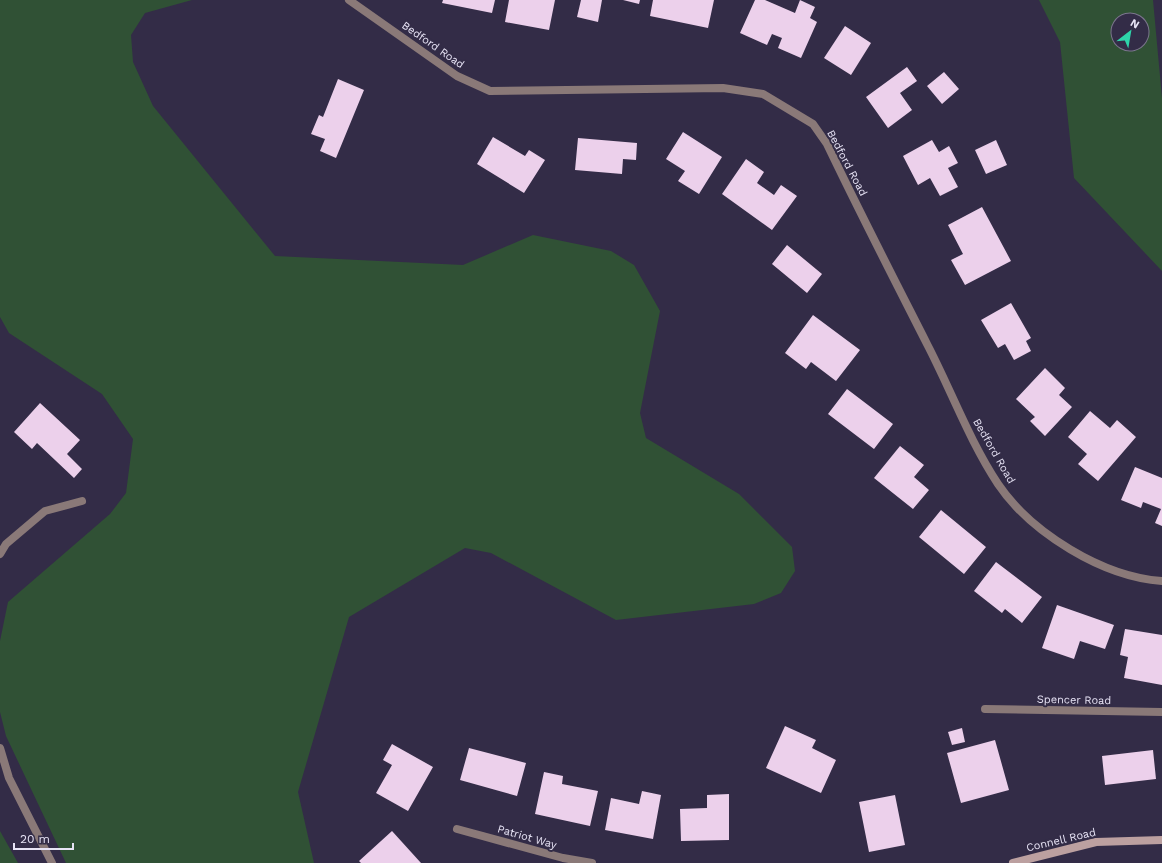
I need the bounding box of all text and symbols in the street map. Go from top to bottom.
north arrow [1110,12,1150,52]
text: N [1128,16,1142,32]
street label: Bedford Road [399,19,467,71]
street label: Bedford Road [824,128,870,198]
street label: Bedford Road [970,416,1018,486]
street label: Spencer Road [1037,693,1111,707]
street label: Patriot Way [496,822,558,852]
scale bar [14,825,73,851]
street label: Connell Road [1025,826,1097,854]
text: 20 m [20,832,50,846]

